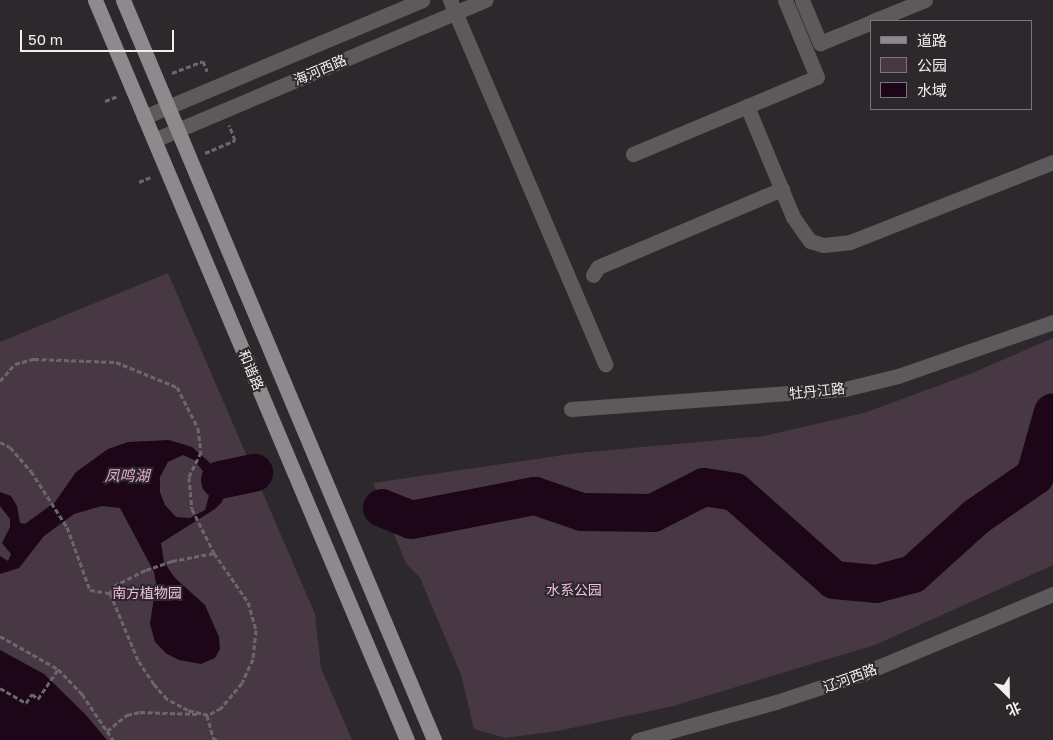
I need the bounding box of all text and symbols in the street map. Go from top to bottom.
scale bar [22,20,176,52]
legend [870,20,1033,110]
text: 50 m [28,30,63,48]
text: 道路 [917,31,947,49]
street label: 海河西路 [291,51,349,89]
text: 公园 [917,56,947,74]
text: 水域 [917,81,947,99]
street label: 和谐路 [235,347,267,393]
street label: 牡丹江路 [788,380,846,402]
water label: 凤鸣湖 [105,467,149,485]
park label: 水系公园 [546,582,602,598]
park label: 南方植物园 [112,585,182,601]
street label: 辽河西路 [821,661,879,695]
north arrow [983,670,1033,720]
text: 北 [1004,699,1024,720]

